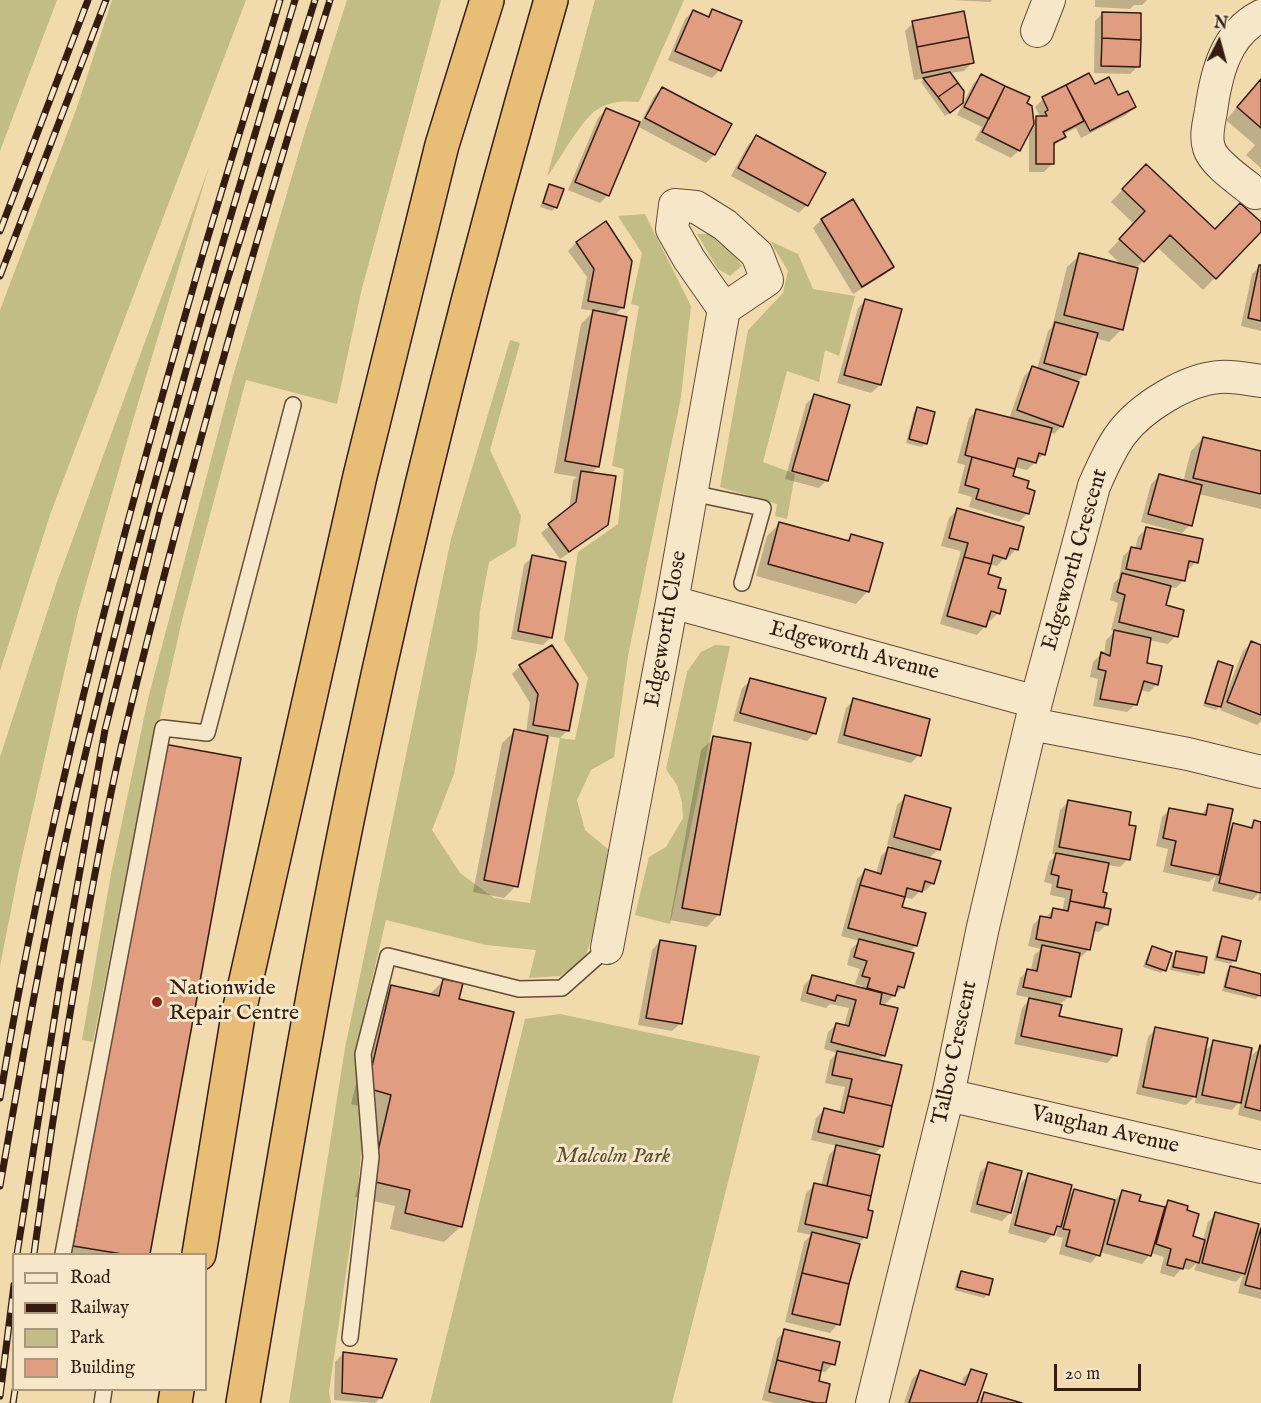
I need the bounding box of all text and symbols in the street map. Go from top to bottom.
north arrow [1189,12,1249,72]
text: N [1213,13,1229,35]
street label: Edgeworth Crescent [1037,466,1115,654]
street label: Edgeworth Close [640,549,694,709]
street label: Edgeworth Avenue [766,617,942,687]
place label: Nationwide Repair Centre [169,976,299,1028]
street label: Talbot Crescent [928,979,984,1127]
marker: Nationwide Repair Centre [150,995,164,1009]
street label: Vaughan Avenue [1029,1101,1181,1161]
park label: Malcolm Park [556,1144,670,1170]
legend [12,1253,207,1391]
text: Road [70,1267,111,1290]
text: Railway [70,1297,129,1320]
text: Park [70,1327,104,1350]
scale bar [1057,1352,1144,1390]
text: Building [70,1357,135,1380]
text: 20 m [1065,1363,1100,1386]

